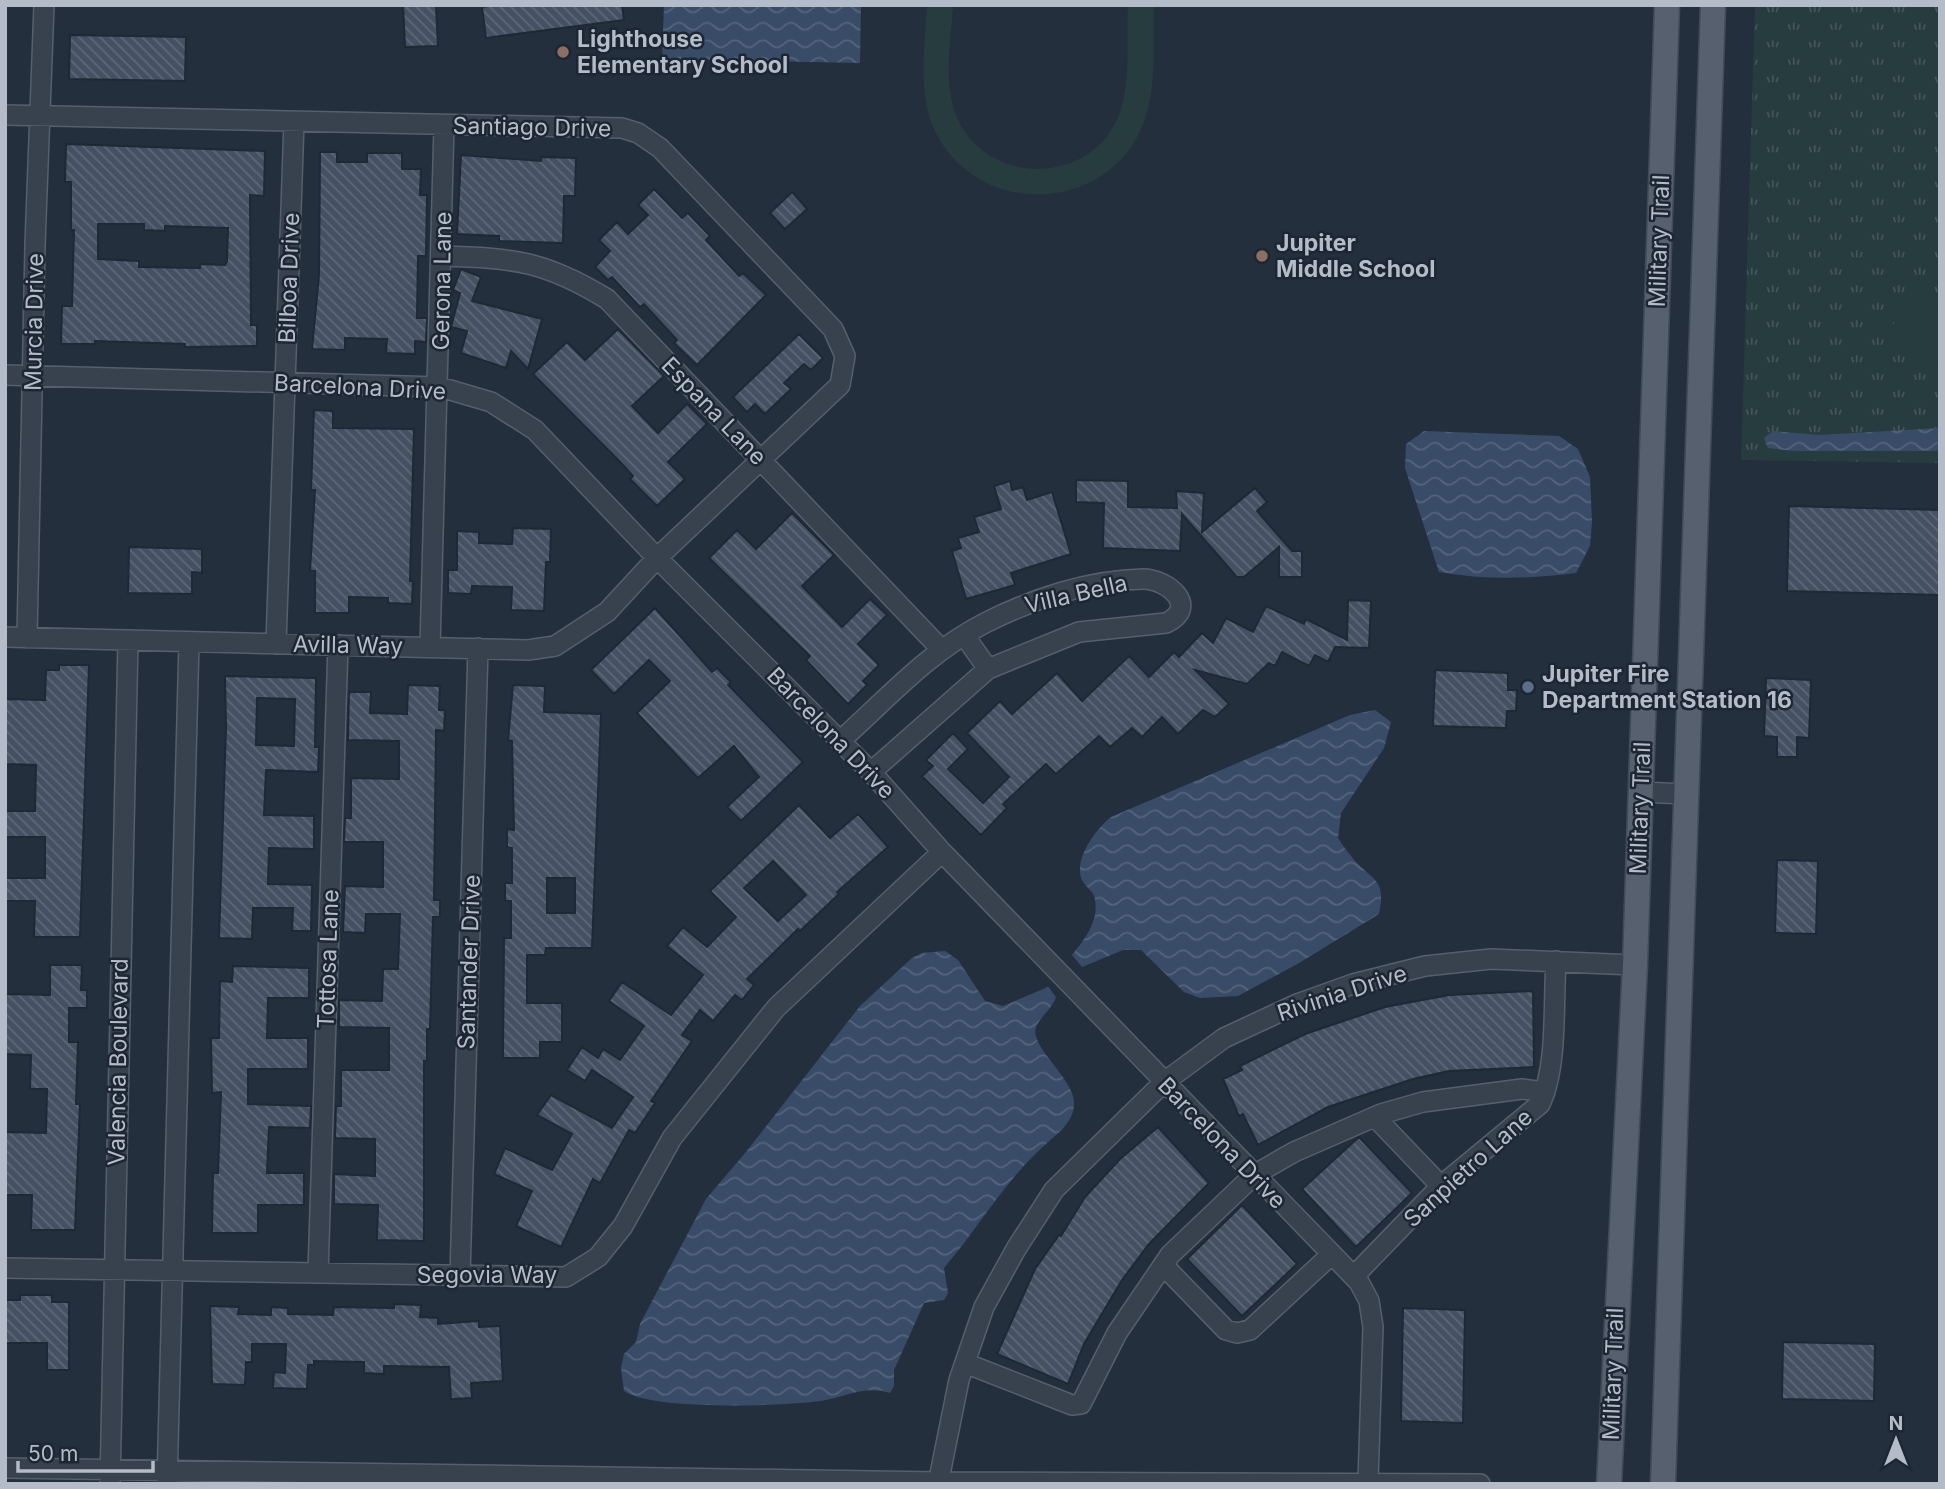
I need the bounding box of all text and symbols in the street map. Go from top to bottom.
place label: Lighthouse Elementary School [577,25,788,79]
marker: Lighthouse Elementary School [555,44,571,60]
street label: Santiago Drive [452,112,612,142]
street label: Military Trail [1643,174,1675,308]
street label: Bilboa Drive [273,212,305,344]
street label: Gerona Lane [427,212,457,350]
place label: Jupiter Middle School [1276,229,1435,283]
marker: Jupiter Middle School [1254,248,1270,264]
street label: Murcia Drive [19,253,49,391]
street label: Espana Lane [656,351,772,471]
street label: Barcelona Drive [273,369,447,405]
street label: Villa Bella [1022,569,1130,619]
street label: Avilla Way [293,630,403,660]
place label: Jupiter Fire Department Station 16 [1542,660,1792,714]
street label: Barcelona Drive [761,661,901,805]
marker: Jupiter Fire Department Station 16 [1520,679,1536,695]
street label: Military Trail [1624,741,1656,875]
street label: Santander Drive [452,874,486,1050]
street label: Tottosa Lane [312,889,344,1029]
street label: Valencia Boulevard [102,958,134,1166]
street label: Rivinia Drive [1274,959,1410,1027]
street label: Barcelona Drive [1152,1071,1292,1215]
street label: Sanpietro Lane [1398,1103,1538,1233]
street label: Segovia Way [417,1261,557,1289]
street label: Military Trail [1597,1307,1629,1441]
north arrow [1861,1405,1931,1475]
text: N [1889,1412,1903,1435]
scale bar [18,1430,152,1474]
text: 50 m [28,1441,78,1466]

